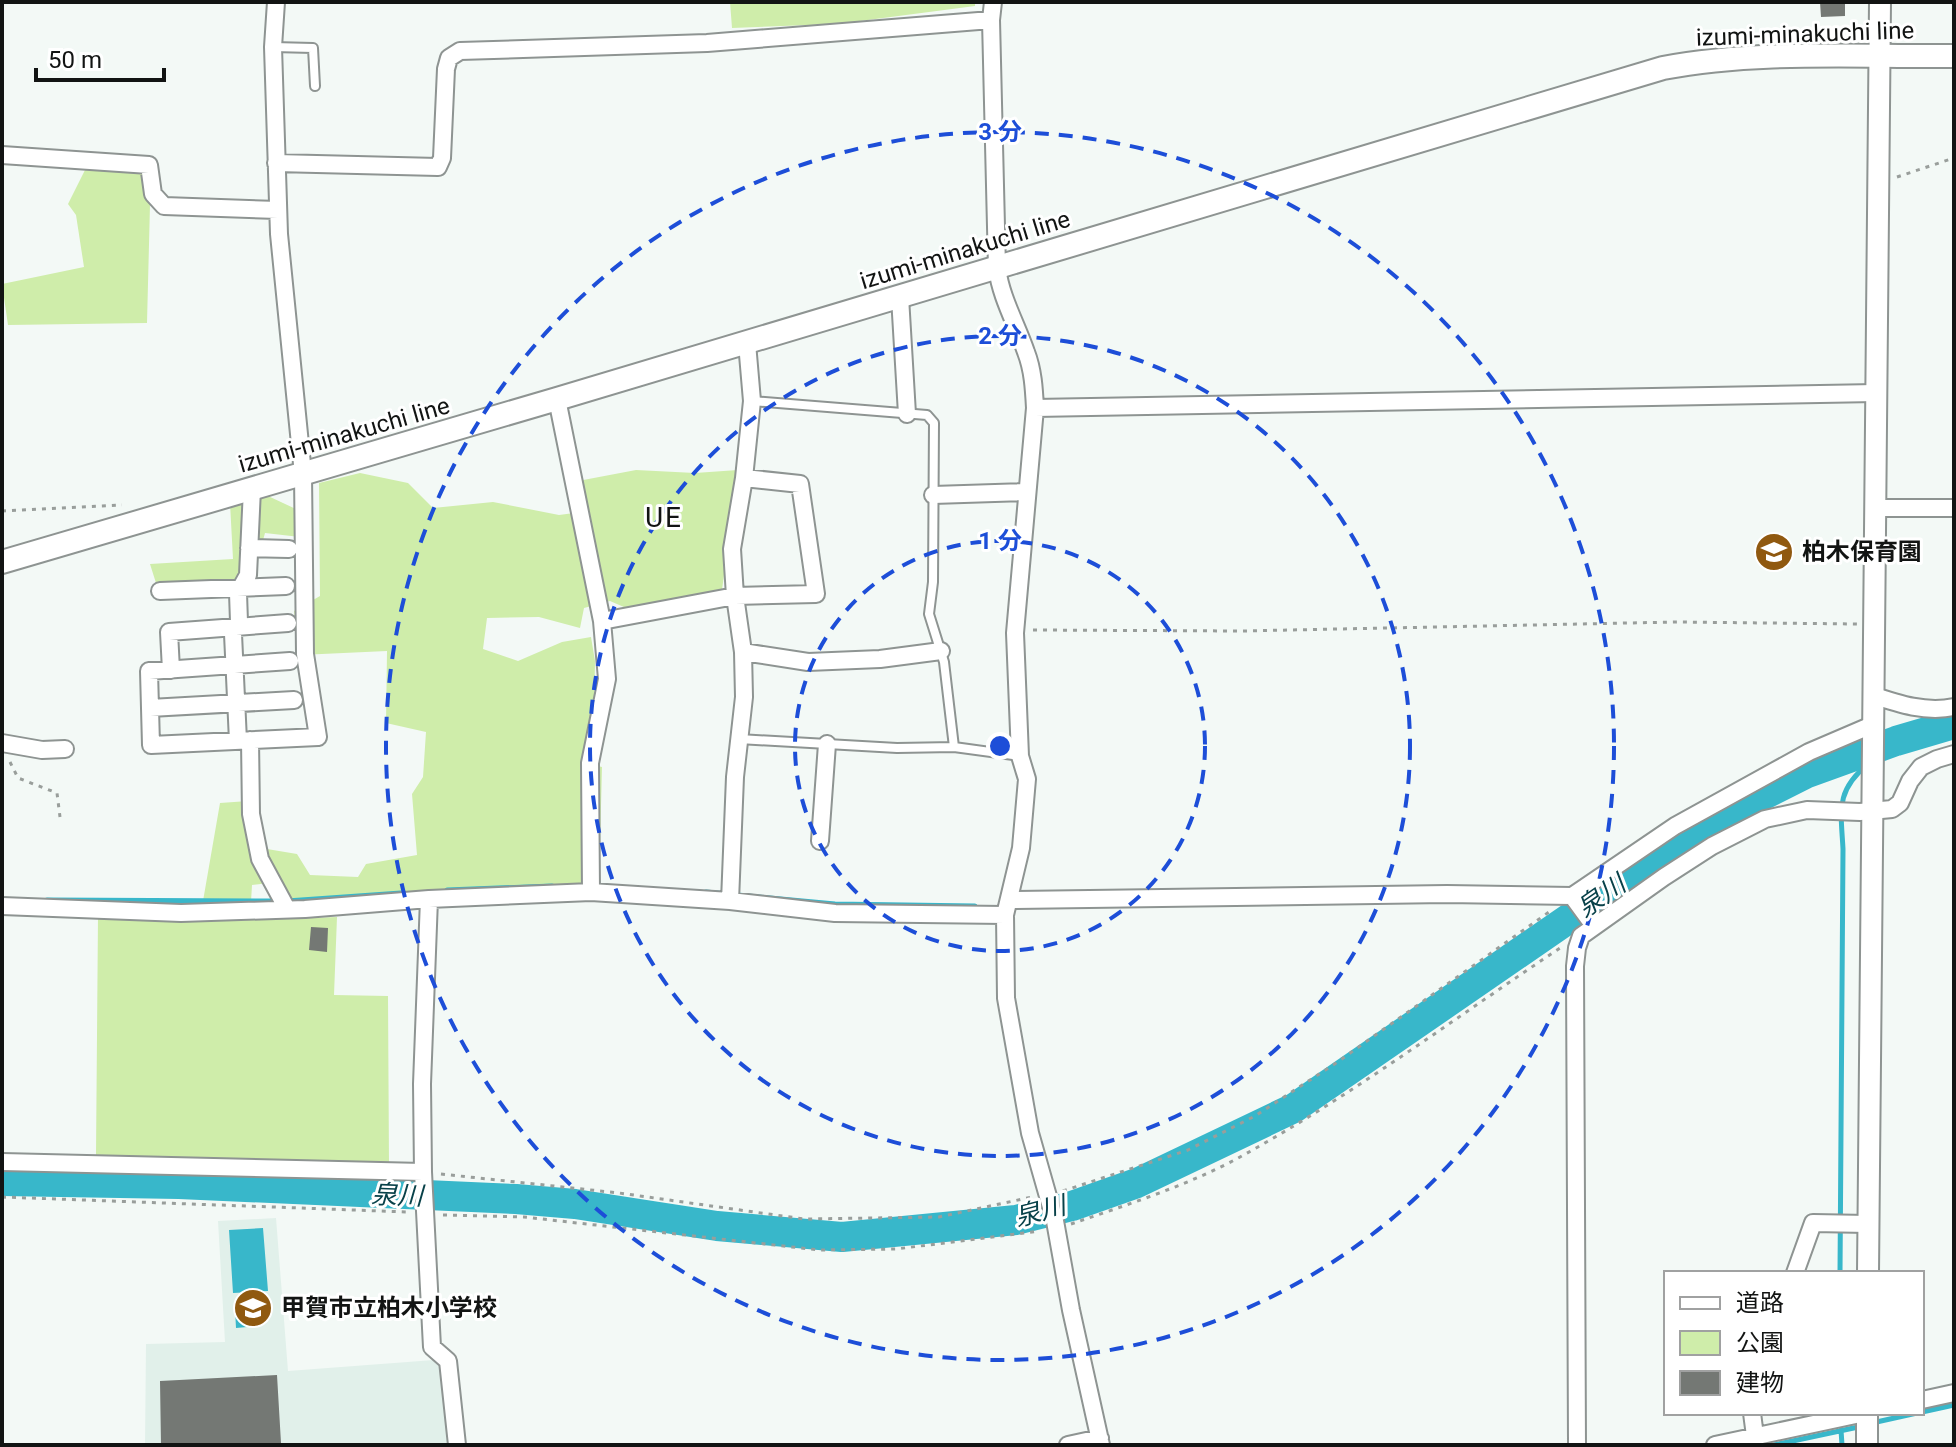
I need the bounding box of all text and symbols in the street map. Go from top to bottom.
street label: izumi-minakuchi line [1695,16,1915,52]
scale bar [36,32,164,82]
text: 50 m [48,46,102,74]
text: 3 分 [978,118,1022,146]
street label: izumi-minakuchi line [857,205,1073,295]
text: 2 分 [978,322,1022,350]
street label: izumi-minakuchi line [235,391,453,479]
district label: UE [645,501,683,534]
text: 1 分 [978,527,1022,555]
school or university icon: 柏木保育園 [1753,531,1795,573]
place label: 柏木保育園 [1802,538,1922,566]
centre of rings [986,732,1014,760]
water label: 泉川 [1571,867,1633,923]
water label: 泉川 [370,1179,426,1211]
water label: 泉川 [1011,1189,1072,1232]
legend [1664,1271,1924,1415]
school or university icon: 甲賀市立柏木小学校 [232,1287,274,1329]
text: 道路 [1736,1289,1784,1317]
place label: 甲賀市立柏木小学校 [281,1294,497,1322]
text: 公園 [1736,1329,1784,1357]
text: 建物 [1736,1369,1784,1397]

